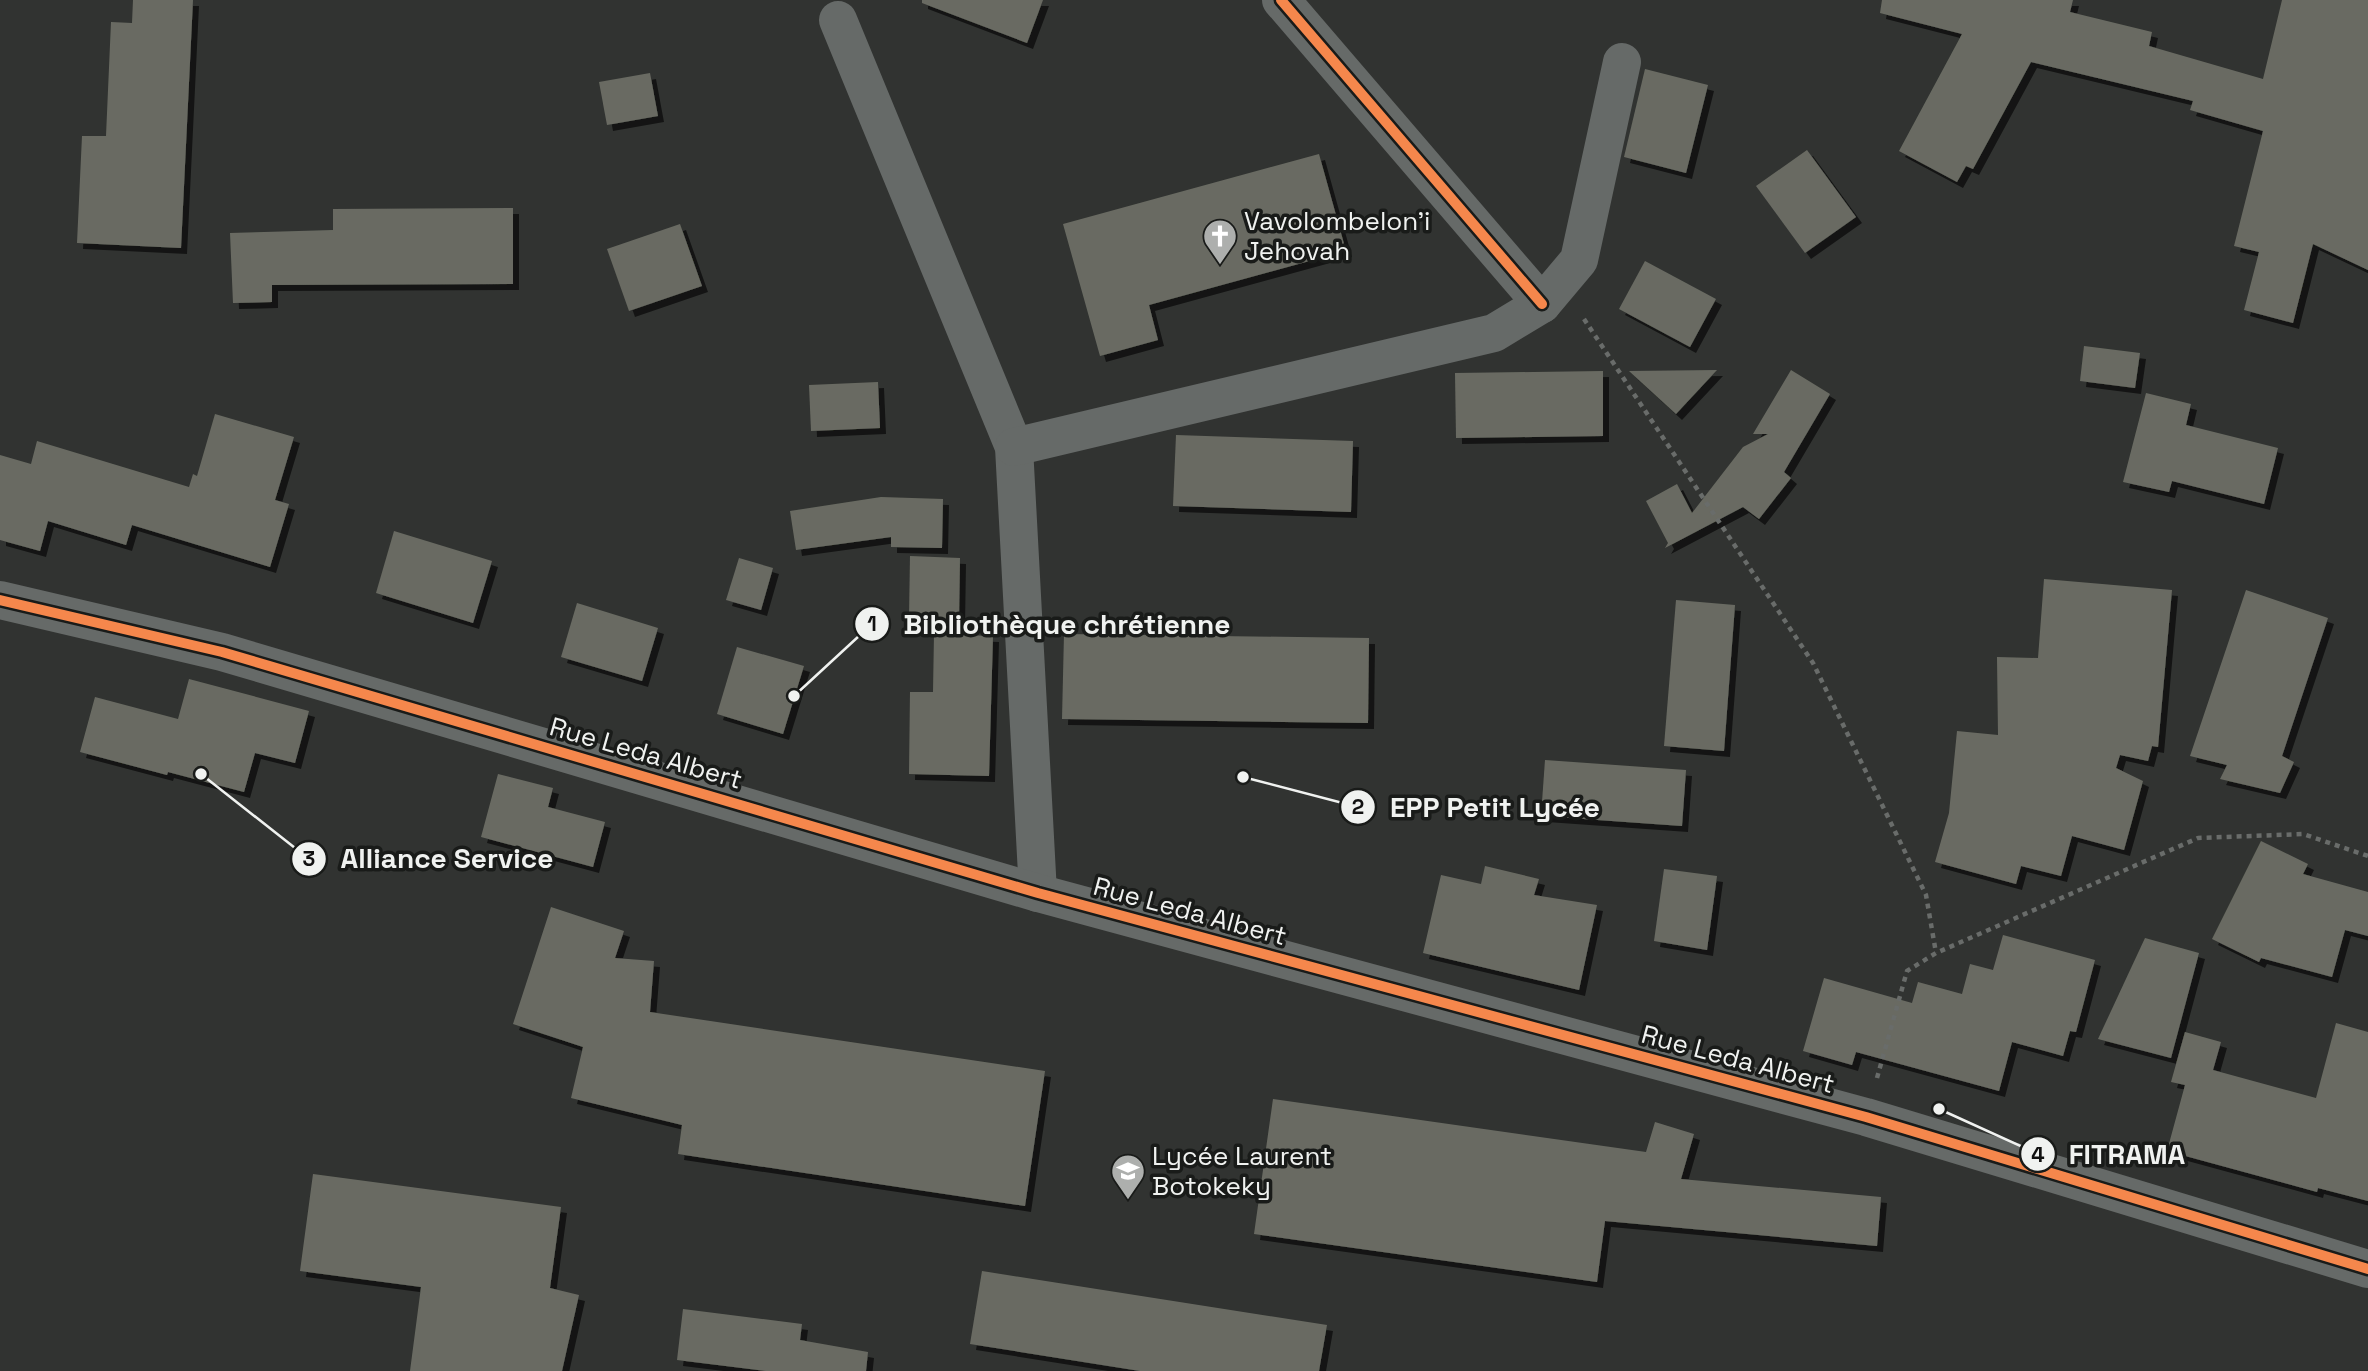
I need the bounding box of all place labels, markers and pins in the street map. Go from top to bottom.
place label: Vavolombelon'i Jehovah [1244,204,1430,268]
church icon: Vavolombelon'i Jehovah [1201,217,1239,266]
callout: Bibliothèque chrétienne [855,599,1245,648]
callout: EPP Petit Lycée [1341,783,1614,832]
callout: Alliance Service [291,834,567,883]
callout: FITRAMA [2020,1130,2200,1179]
place label: Lycée Laurent Botokeky [1152,1139,1332,1203]
school or university icon: Lycée Laurent Botokeky [1109,1152,1147,1201]

